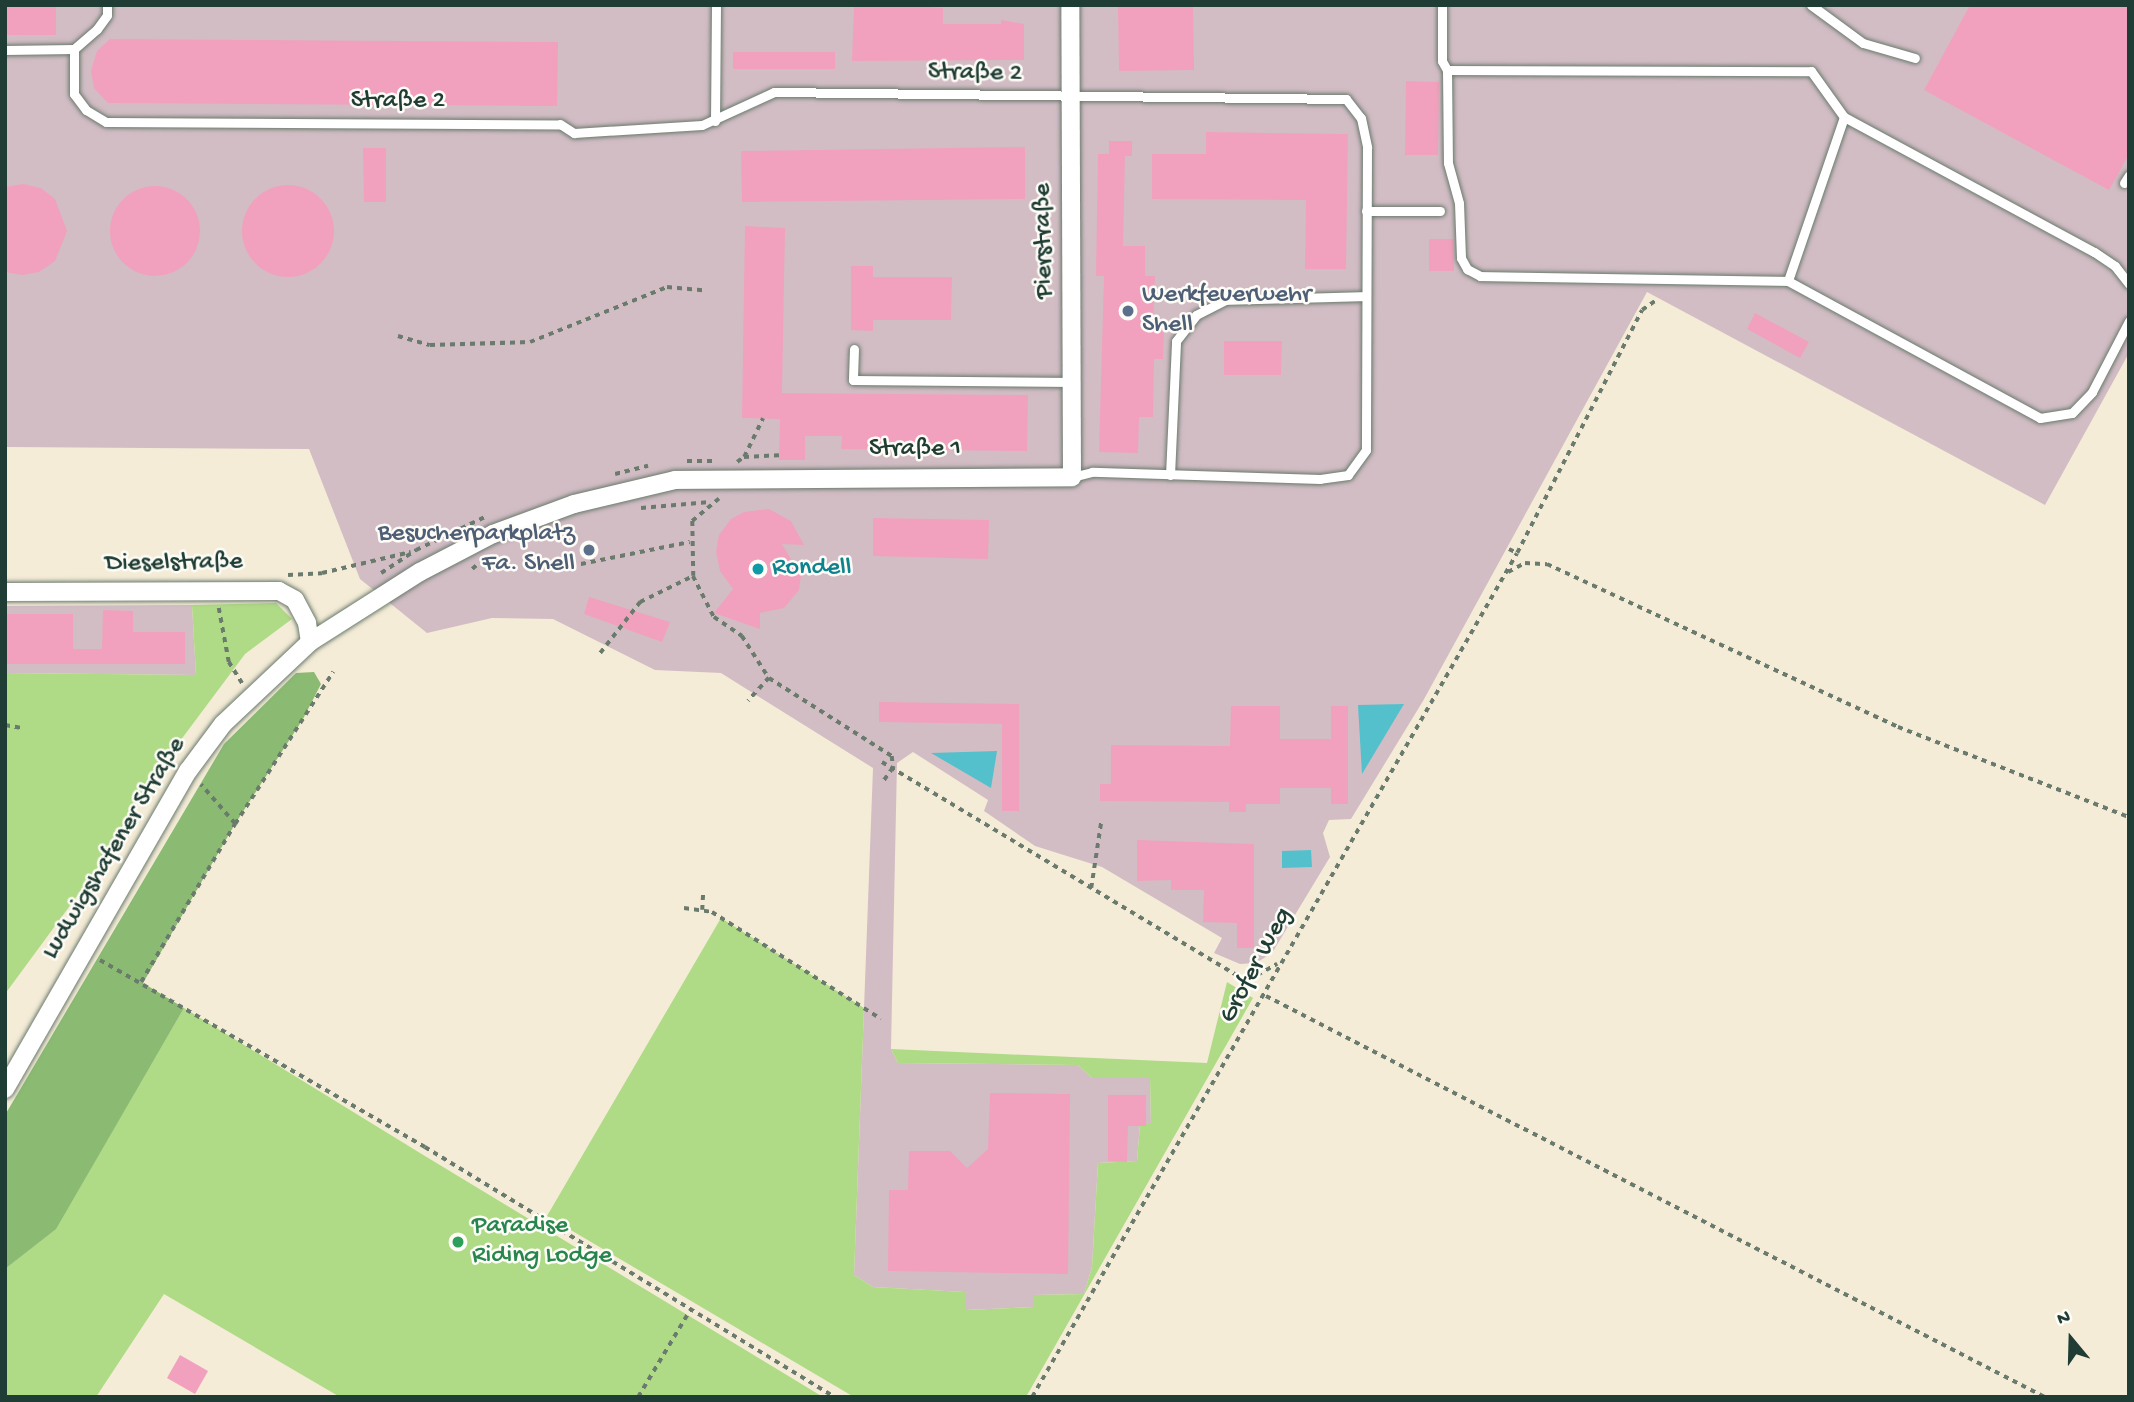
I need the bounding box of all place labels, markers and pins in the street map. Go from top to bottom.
place label: Werkfeuerwehr Shell [1142,280,1311,342]
marker: Werkfeuerwehr Shell [1120,303,1136,319]
place label: Besucherparkplatz Fa. Shell [378,519,575,580]
marker: Besucherparkplatz Fa. Shell [581,542,597,558]
place label: Rondell [772,553,852,585]
marker: Rondell [750,561,766,577]
place label: Paradise Riding Lodge [472,1211,612,1272]
marker: Paradise Riding Lodge [450,1234,466,1250]

